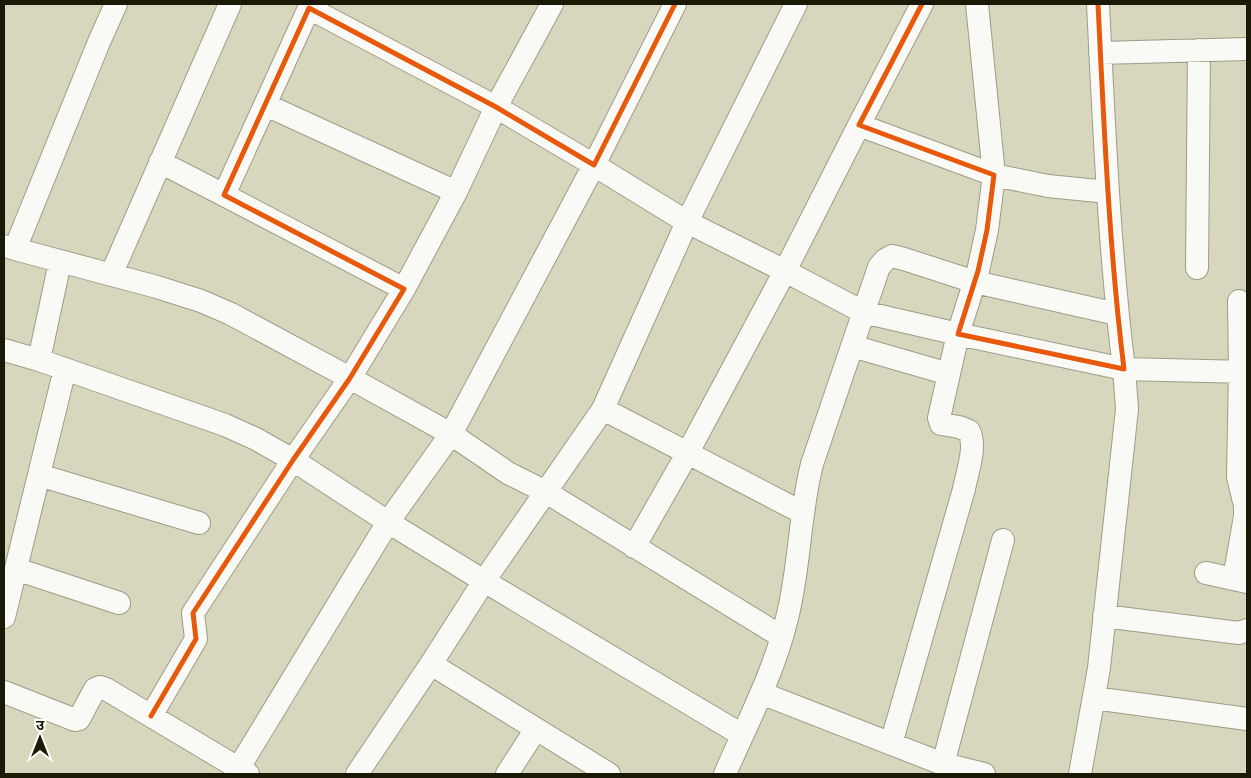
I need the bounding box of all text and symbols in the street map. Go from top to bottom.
north arrow [15,713,65,763]
text: उ [36,716,45,734]

